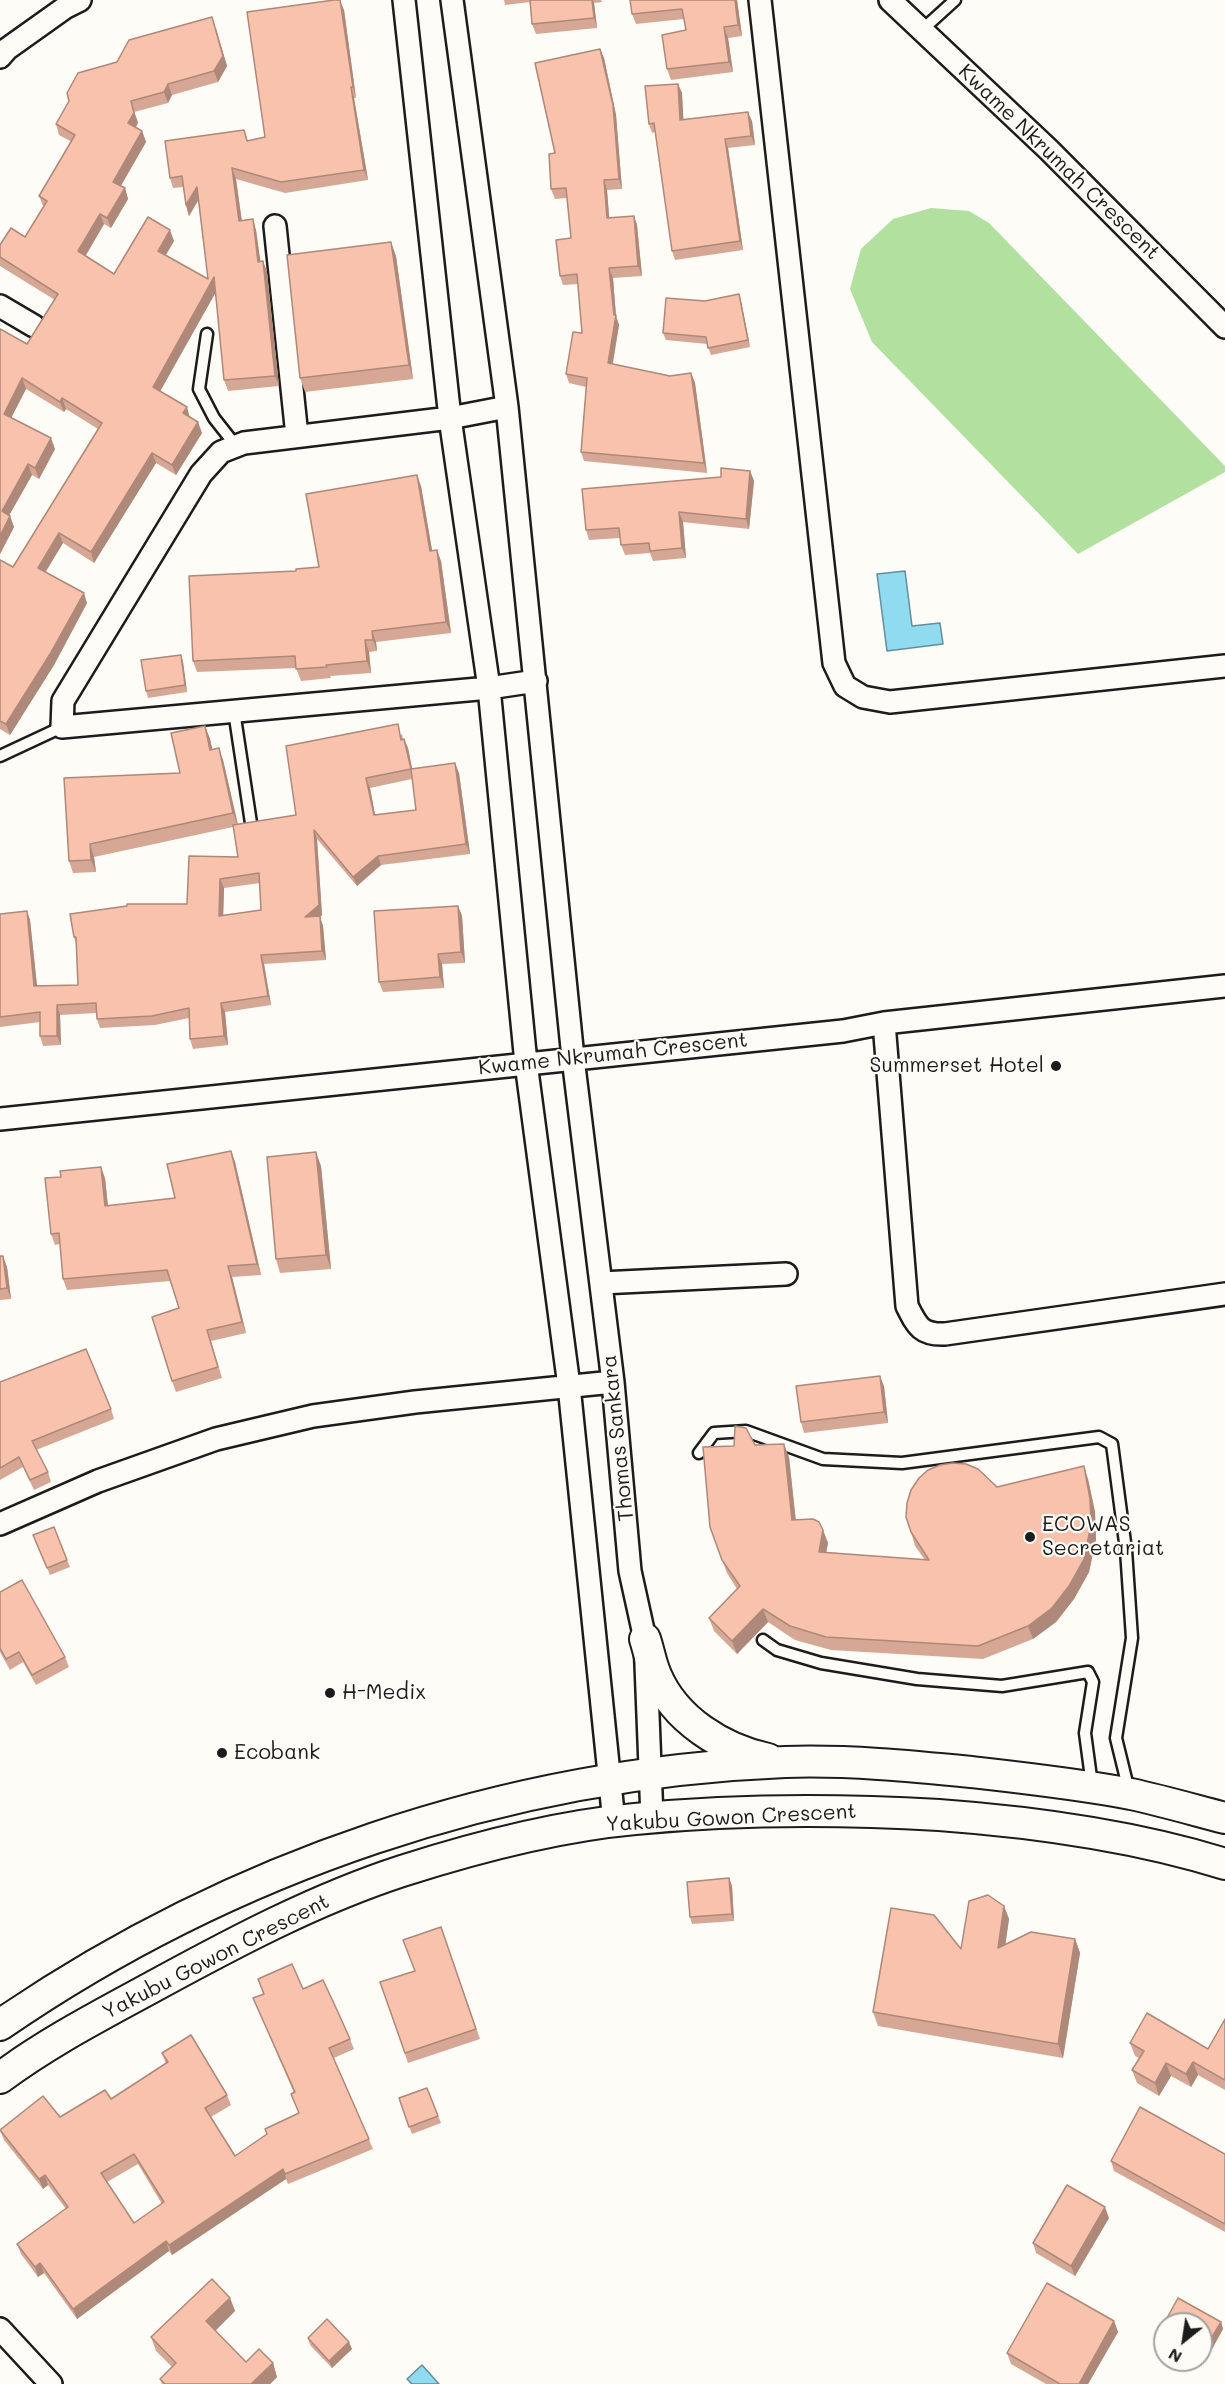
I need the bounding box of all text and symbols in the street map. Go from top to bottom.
street label: Kwame Nkrumah Crescent [953,59,1165,265]
street label: Kwame Nkrumah Crescent [477,1027,749,1081]
place label: Summerset Hotel [870,1053,1044,1079]
marker: Summerset Hotel [1049,1059,1063,1073]
street label: Thomas Sankara [597,1354,639,1522]
place label: ECOWAS Secretariat [1042,1512,1164,1562]
marker: ECOWAS Secretariat [1023,1530,1037,1544]
place label: H-Medix [342,1680,426,1706]
marker: H-Medix [323,1686,337,1700]
place label: Ecobank [234,1740,320,1766]
marker: Ecobank [215,1746,229,1760]
street label: Yakubu Gowon Crescent [605,1799,857,1837]
street label: Yakubu Gowon Crescent [98,1889,334,2025]
north arrow [1153,2312,1213,2372]
text: N [1164,2344,1185,2368]

